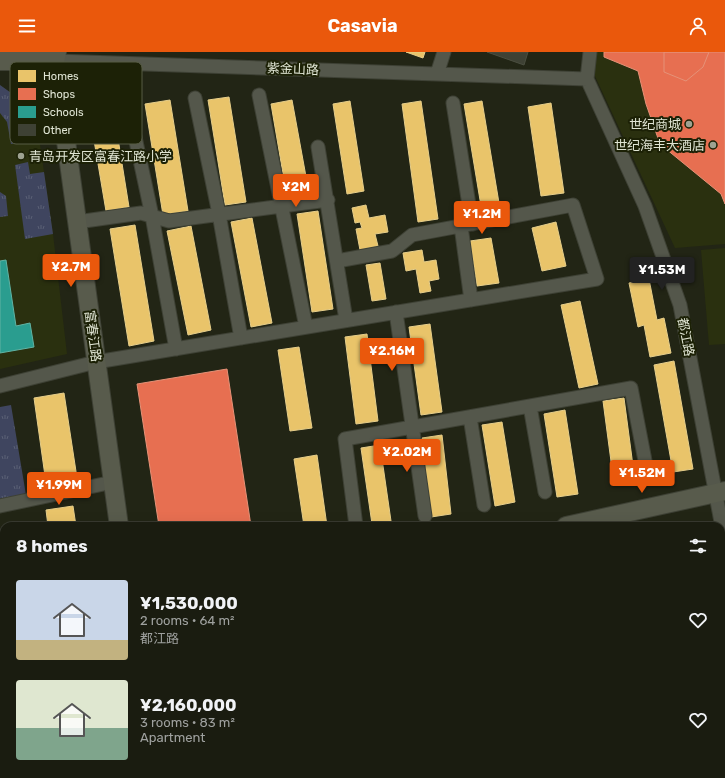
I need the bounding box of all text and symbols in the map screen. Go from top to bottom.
icon: menu [16,15,38,37]
text: Casavia [327,15,398,37]
icon: person [687,15,709,37]
street label: 紫金山路 [267,61,319,77]
legend [10,62,142,144]
text: Homes [43,70,79,83]
text: Shops [43,88,75,101]
text: Schools [43,106,84,119]
place label: 世纪商城 [629,117,681,132]
marker: 世纪商城 [684,119,694,129]
text: Other [43,124,73,137]
place label: 世纪海丰大酒店 [614,138,705,153]
marker: 世纪海丰大酒店 [708,140,718,150]
place label: 青岛开发区富春江路小学 [29,149,172,164]
marker: 青岛开发区富春江路小学 [16,151,26,161]
pin: ¥2M [277,174,315,208]
text: ¥2M [282,179,310,194]
pin: ¥1.2M [454,201,510,235]
text: ¥1.2M [463,206,501,221]
pin: ¥2.7M [43,254,99,288]
pin: ¥1.53M [629,257,695,291]
text: ¥2.7M [52,259,90,274]
text: ¥1.53M [639,262,685,277]
street label: 富春江路 [82,309,104,363]
street label: 都江路 [675,316,697,358]
pin: ¥2.16M [359,338,425,372]
text: ¥2.16M [369,343,415,358]
pin: ¥2.02M [374,439,440,473]
text: ¥2.02M [382,444,432,459]
pin: ¥1.52M [609,460,675,494]
text: ¥1.52M [619,465,665,480]
pin: ¥1.99M [26,472,92,506]
text: ¥1.99M [36,477,82,492]
icon: filters [687,535,709,557]
text: 8 homes [16,536,88,556]
text: ¥1,530,000 [140,593,238,613]
icon: home [48,596,96,644]
icon: heart [687,609,709,631]
text: 2 rooms · 64 m² [140,613,235,628]
text: 都江路 [140,631,179,646]
text: ¥2,160,000 [140,695,237,715]
icon: home [48,696,96,744]
icon: heart [687,709,709,731]
text: 3 rooms · 83 m² [140,715,235,730]
text: Apartment [140,730,205,745]

